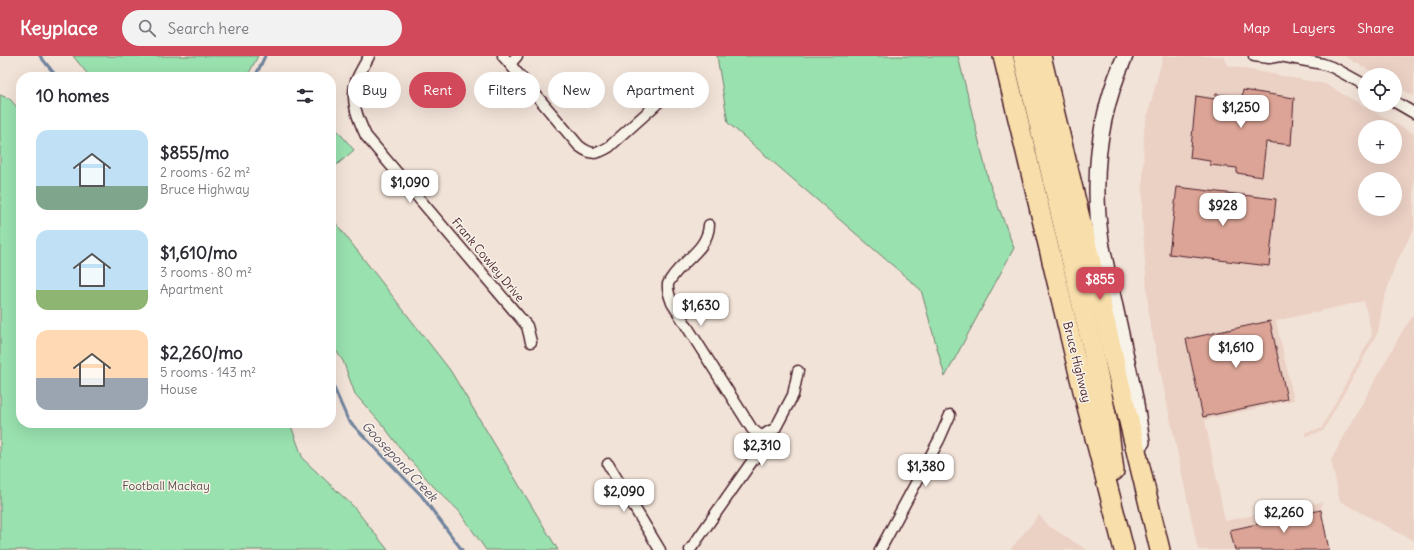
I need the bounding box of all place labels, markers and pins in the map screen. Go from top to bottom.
pin: $1,250 [1208,95,1274,129]
pin: $1,090 [377,170,443,204]
pin: $928 [1199,193,1247,227]
pin: $855 [1076,267,1124,301]
pin: $1,630 [668,293,734,327]
pin: $1,610 [1203,335,1269,369]
pin: $2,310 [729,433,795,467]
pin: $1,380 [893,454,959,488]
pin: $2,090 [591,479,657,513]
pin: $2,260 [1251,500,1317,534]

